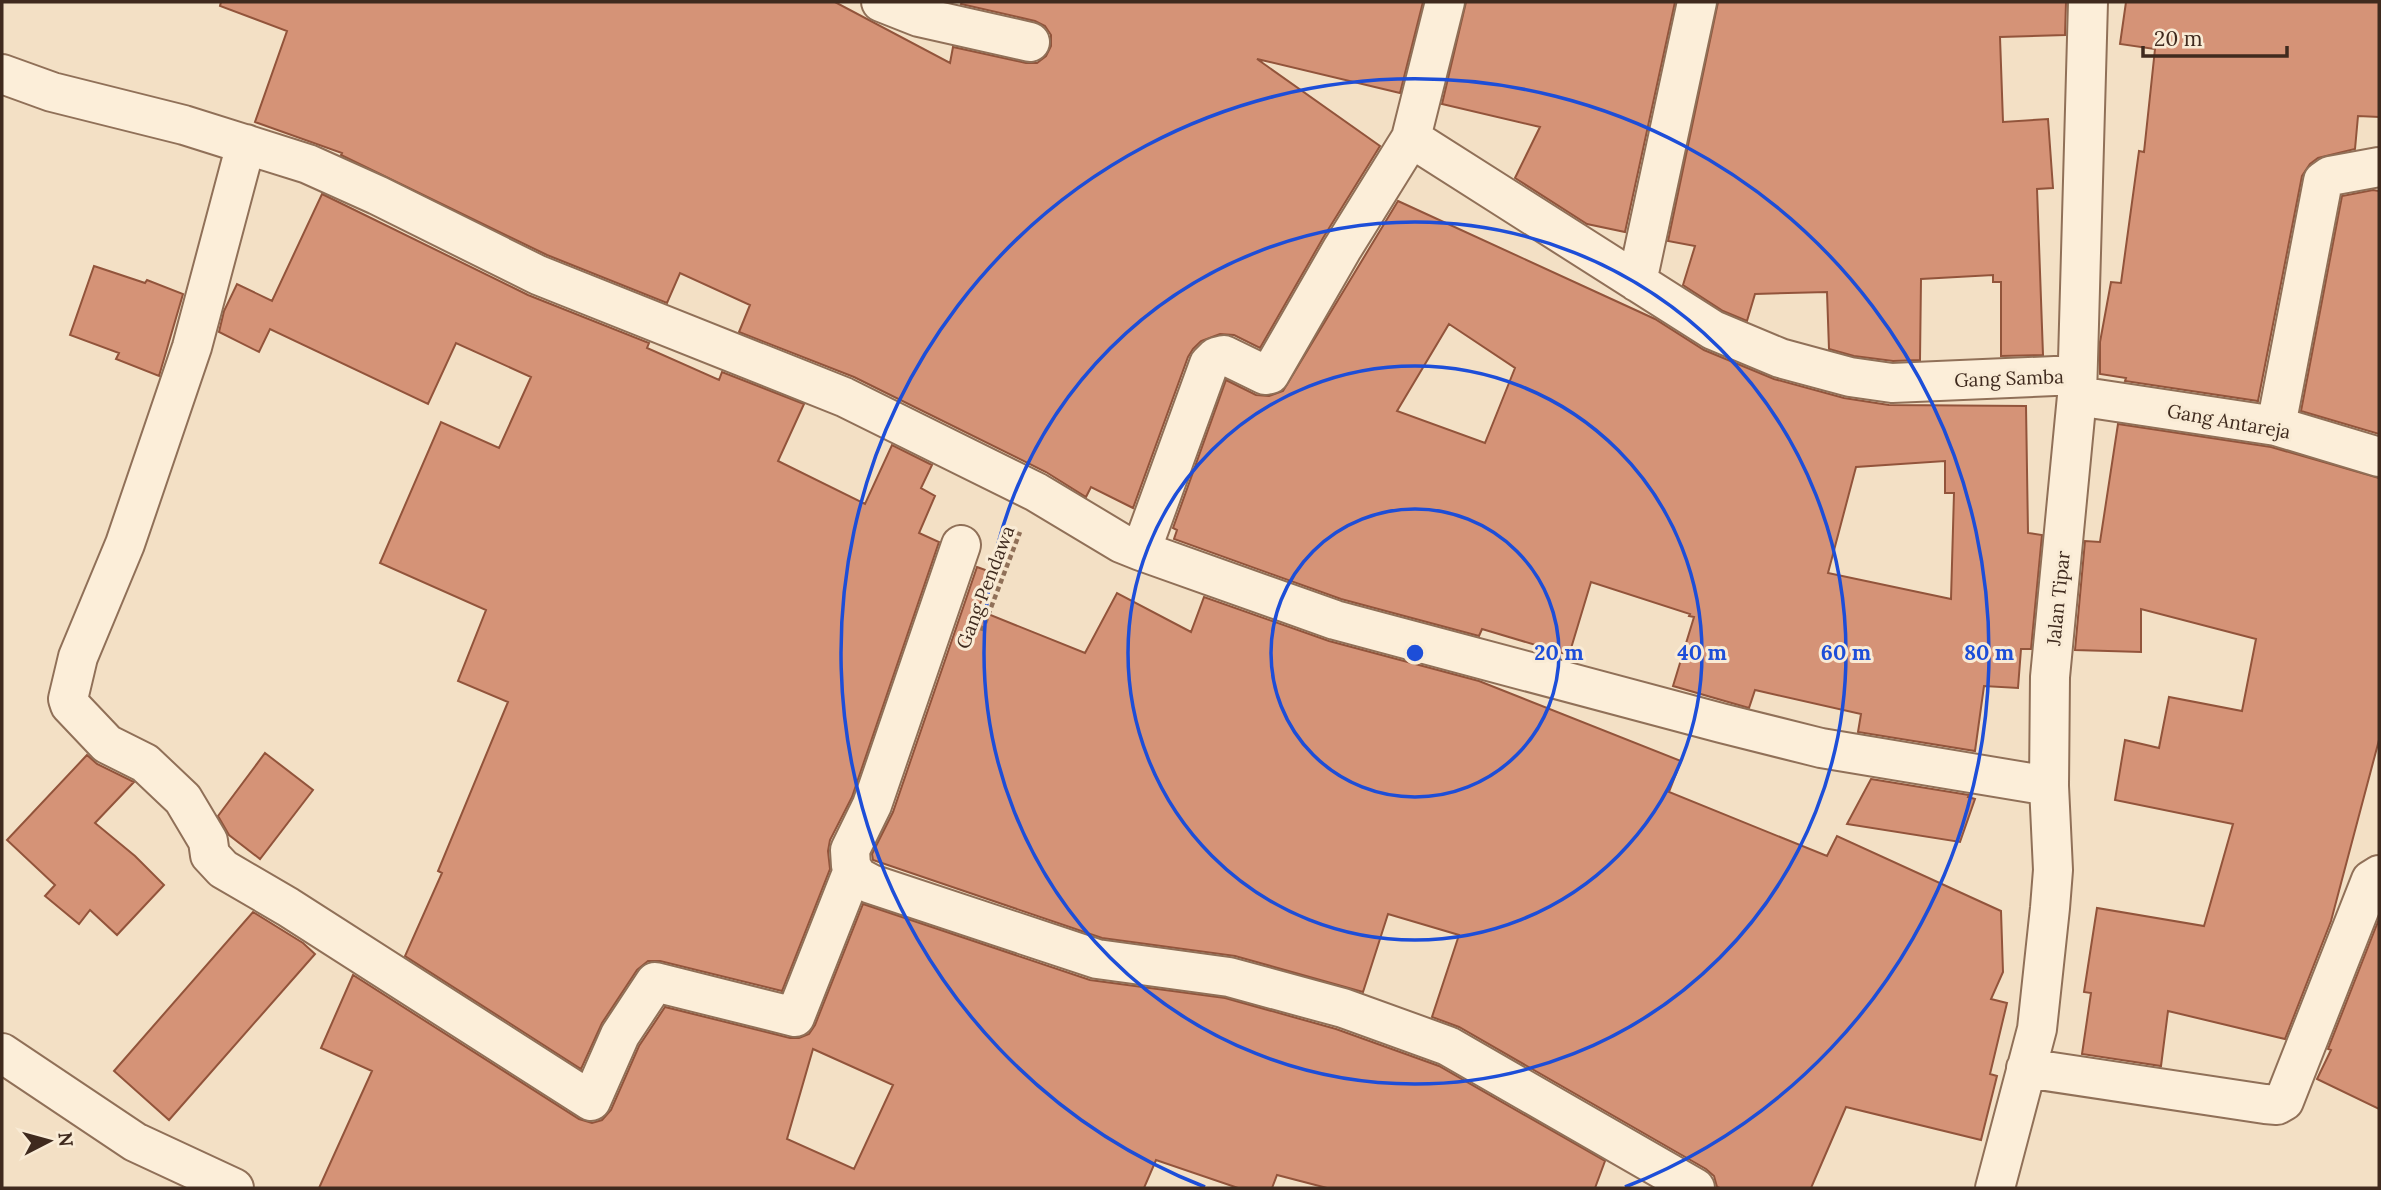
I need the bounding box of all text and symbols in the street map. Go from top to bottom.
scale bar [2143,14,2286,58]
text: 20 m [2154,25,2203,52]
street label: Gang Samba [1954,364,2064,392]
street label: Gang Antareja [2165,398,2293,444]
street label: Gang Pendawa [950,522,1020,652]
street label: Jalan Tipar [2041,549,2075,647]
text: 20 m [1534,639,1584,666]
text: 40 m [1677,639,1727,666]
text: 60 m [1821,639,1871,666]
text: 80 m [1964,639,2014,666]
centre of rings [1403,641,1427,665]
north arrow [14,1106,84,1176]
text: N [53,1131,79,1148]

